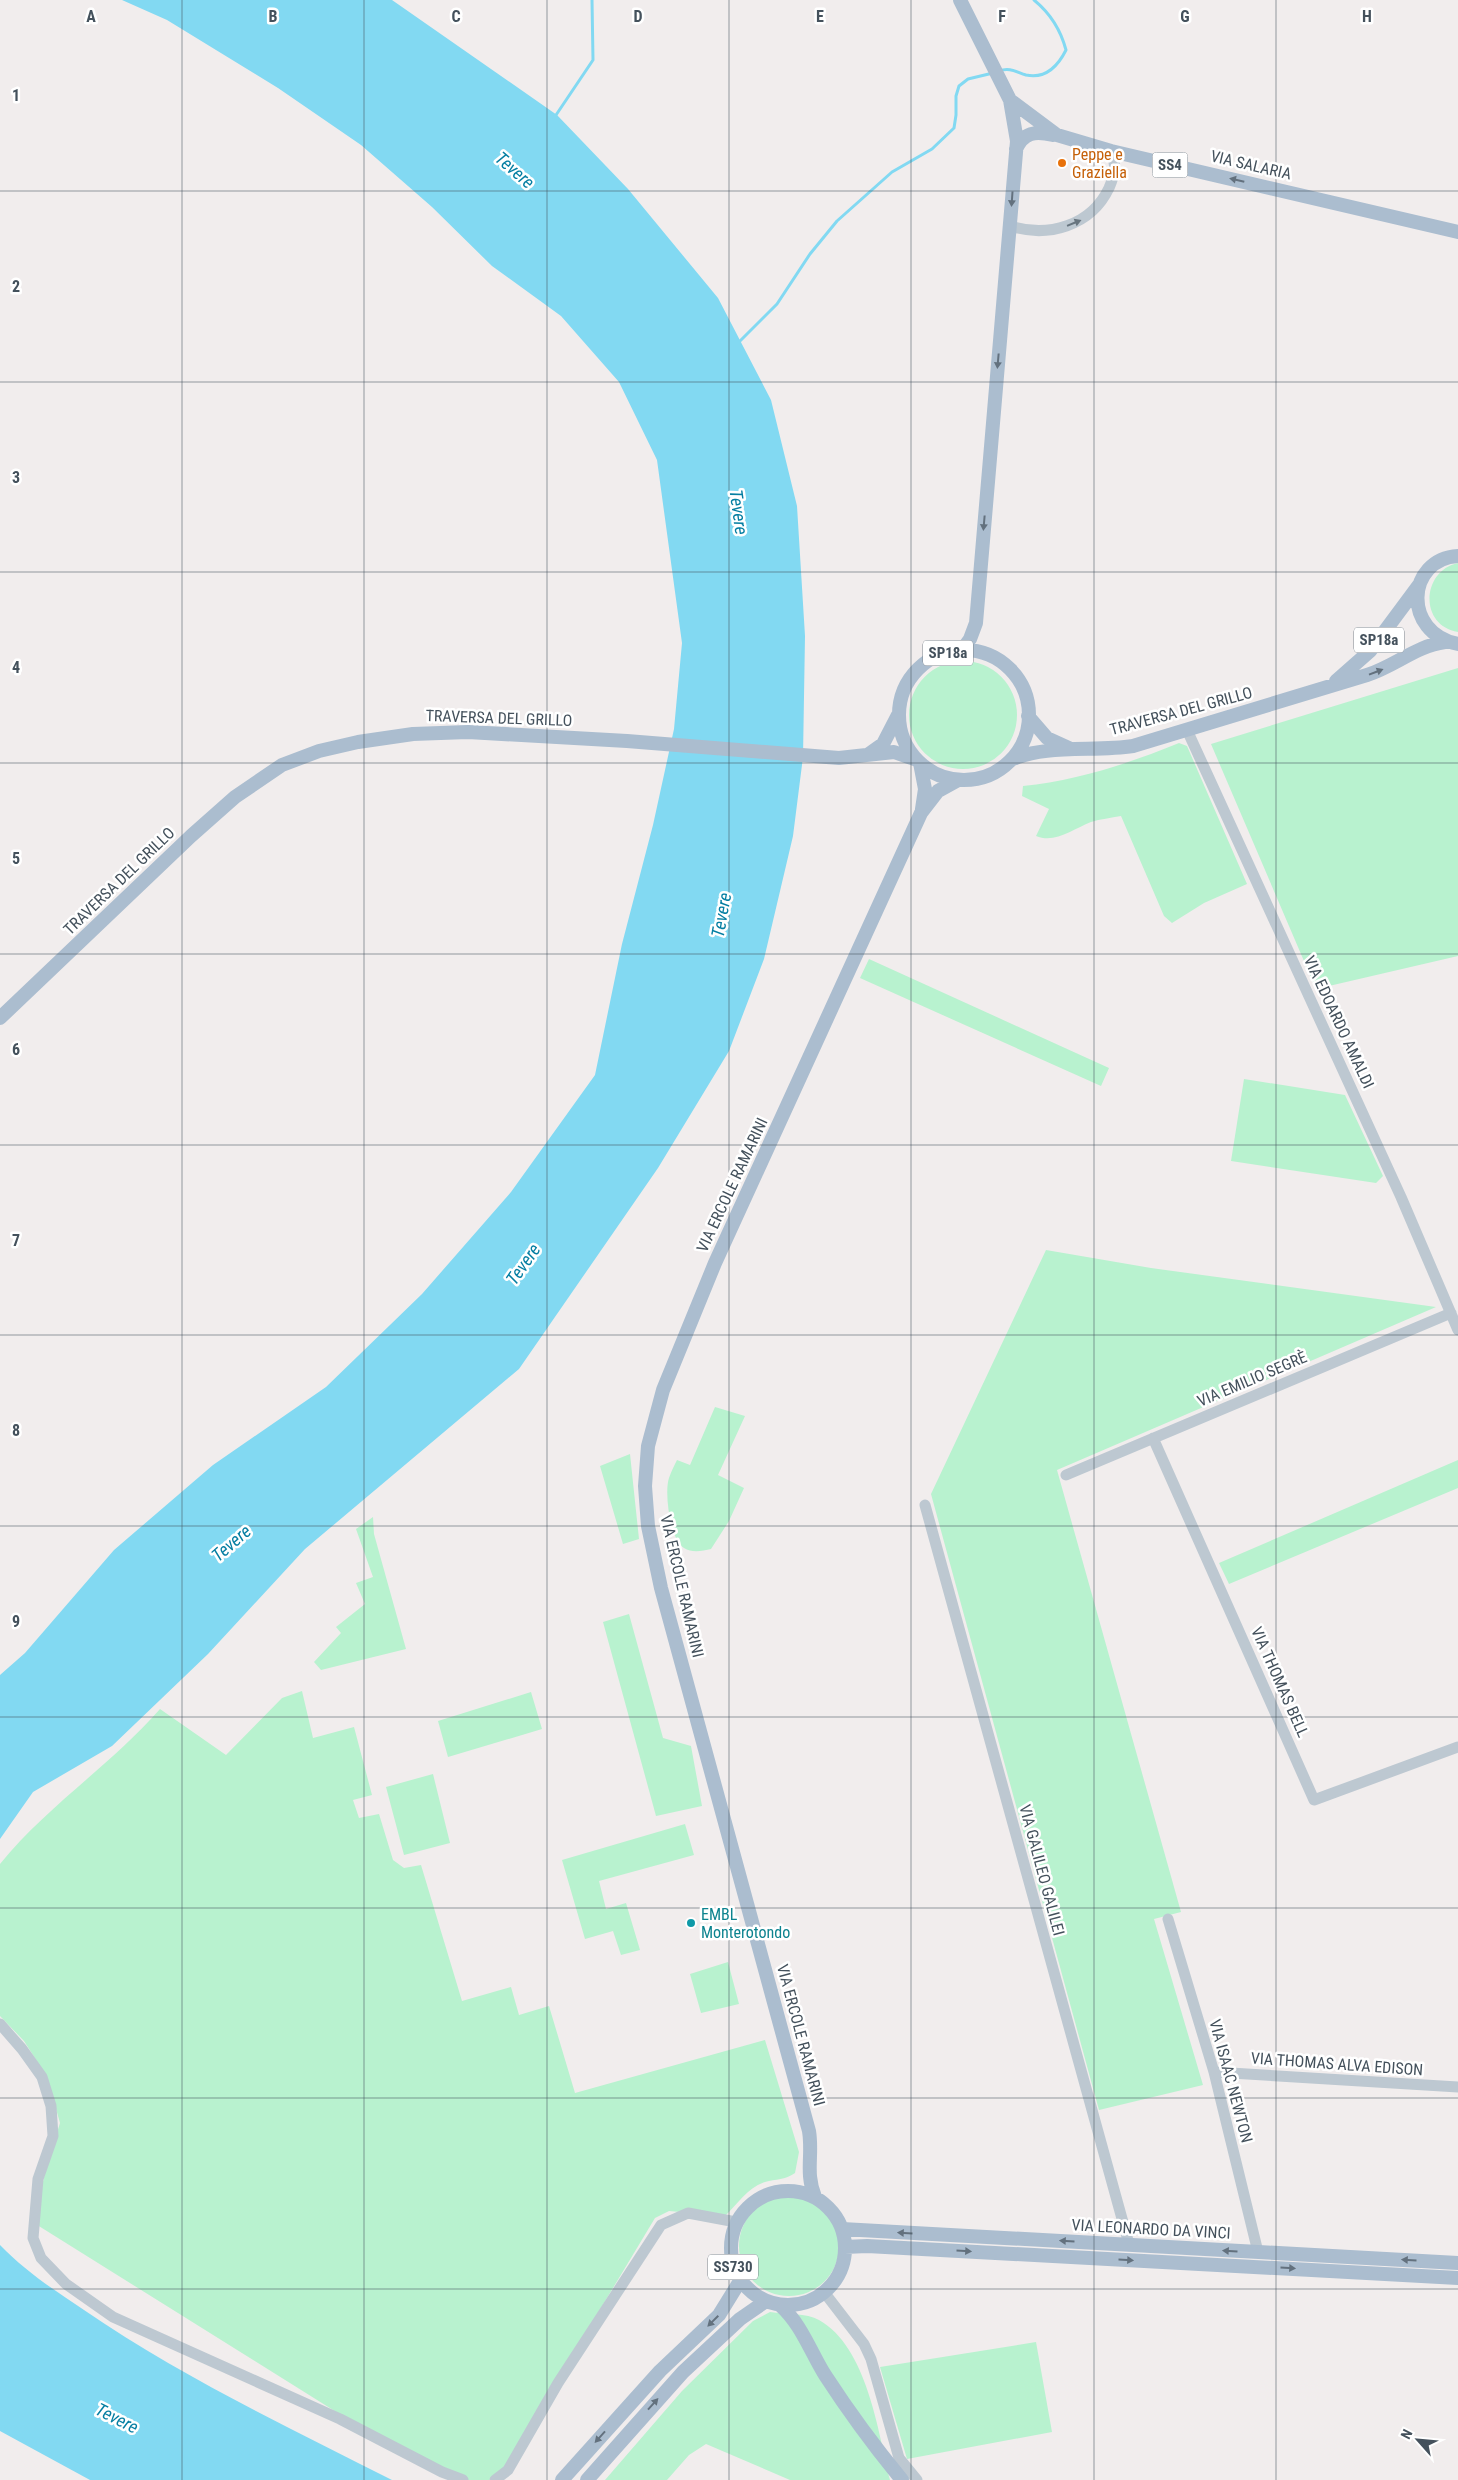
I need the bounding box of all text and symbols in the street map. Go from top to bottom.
text: A [86,7,96,26]
text: B [269,7,278,26]
text: C [451,7,461,26]
text: D [633,7,643,26]
text: E [816,7,824,26]
text: F [998,7,1006,26]
text: G [1180,7,1190,26]
text: H [1362,7,1372,26]
text: 1 [12,86,20,105]
place label: Peppe e Graziella [1072,145,1127,182]
street label: VIA SALARIA [1209,146,1293,184]
water label: Tevere [491,147,539,193]
road number: SS4 [1152,152,1188,178]
marker: Peppe e Graziella [1056,157,1068,169]
one-way arrow [1229,176,1244,184]
one-way arrow [1007,191,1015,207]
one-way arrow [1067,219,1082,227]
text: 2 [12,277,20,296]
one-way arrow [994,353,1002,369]
text: 3 [12,468,20,487]
water label: Tevere [725,488,753,536]
one-way arrow [980,515,988,531]
road number: SP18a [1354,628,1404,652]
road number: SP18a [923,640,973,666]
text: 4 [12,658,20,677]
one-way arrow [1368,668,1383,675]
street label: TRAVERSA DEL GRILLO [1108,683,1254,739]
street label: TRAVERSA DEL GRILLO [425,706,573,730]
street label: TRAVERSA DEL GRILLO [60,823,178,939]
text: 5 [12,849,20,868]
water label: Tevere [707,891,735,939]
street label: VIA EDOARDO AMALDI [1300,953,1378,1091]
text: 6 [12,1040,20,1059]
street label: VIA ERCOLE RAMARINI [693,1115,771,1255]
text: 7 [12,1231,20,1250]
water label: Tevere [501,1239,545,1289]
street label: VIA EMILIO SEGRÈ [1194,1347,1310,1411]
text: 8 [12,1421,20,1440]
street label: VIA ERCOLE RAMARINI [656,1513,708,1659]
water label: Tevere [207,1520,255,1566]
text: 9 [12,1612,20,1631]
street label: VIA THOMAS BELL [1247,1624,1313,1741]
street label: VIA GALILEO GALILEI [1015,1802,1069,1938]
place label: EMBL Monterotondo [701,1905,790,1942]
marker: EMBL Monterotondo [685,1917,697,1929]
street label: VIA ERCOLE RAMARINI [773,1962,829,2108]
street label: VIA ISAAC NEWTON [1205,2017,1257,2145]
street label: VIA THOMAS ALVA EDISON [1250,2049,1424,2079]
street label: VIA LEONARDO DA VINCI [1071,2215,1231,2243]
one-way arrow [897,2229,913,2237]
one-way arrow [1059,2237,1075,2245]
one-way arrow [1221,2246,1237,2254]
one-way arrow [956,2247,972,2255]
road number: SS730 [708,2254,758,2280]
one-way arrow [1118,2256,1134,2264]
one-way arrow [1401,2256,1417,2264]
one-way arrow [1281,2265,1297,2273]
one-way arrow [707,2315,719,2327]
water label: Tevere [92,2398,142,2438]
one-way arrow [647,2398,659,2410]
north arrow [1393,2415,1443,2465]
text: N [1397,2427,1415,2442]
one-way arrow [594,2431,606,2443]

